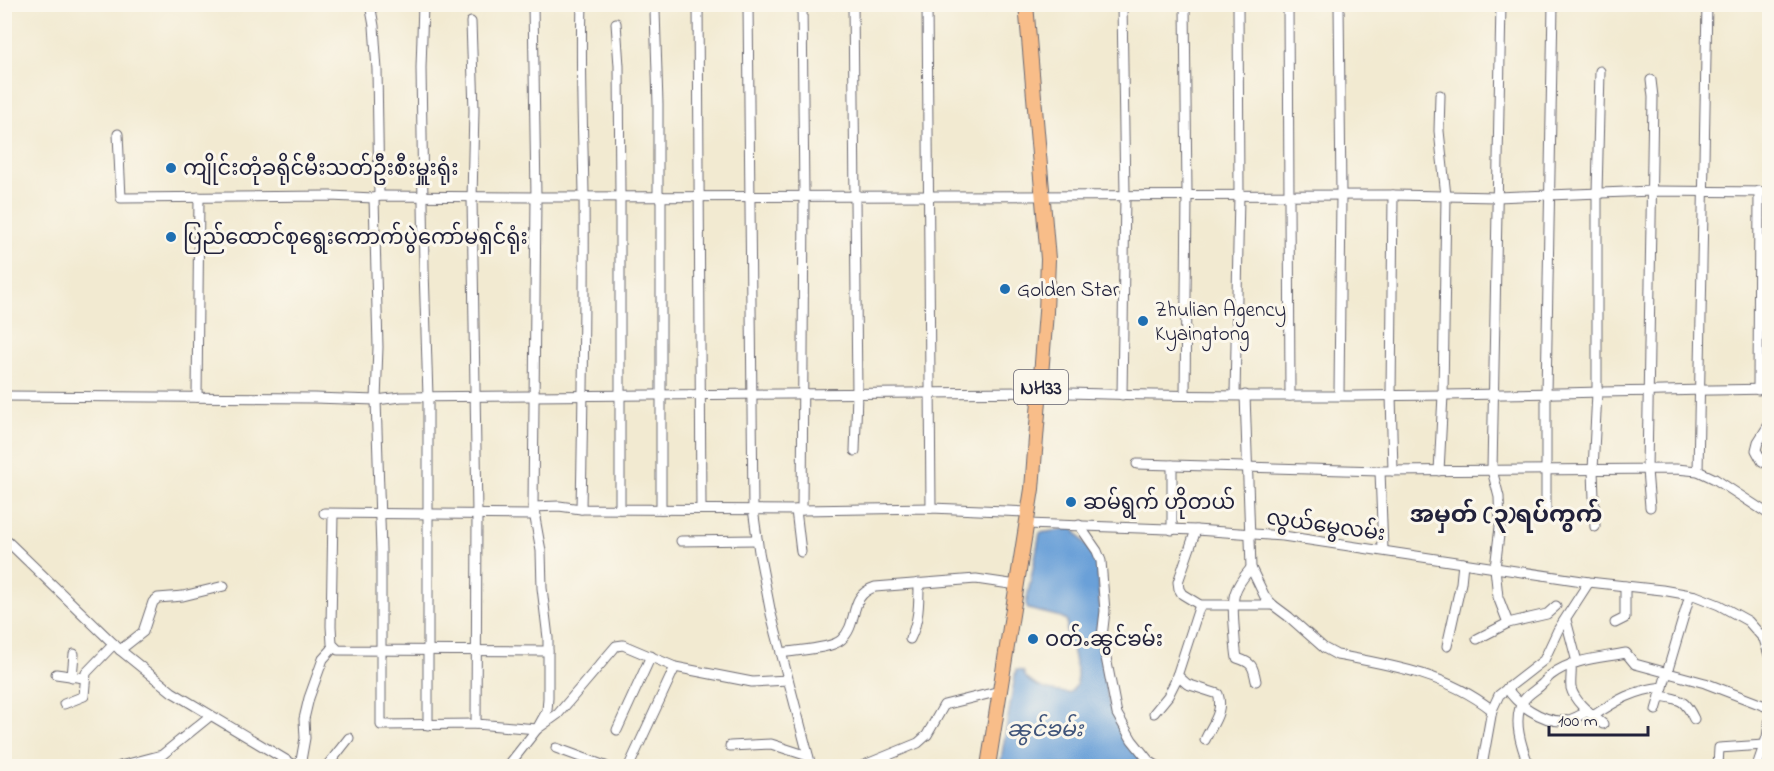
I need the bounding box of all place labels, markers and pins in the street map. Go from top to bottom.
place label: ကျိုင်းတုံခရိုင်မီးသတ်ဦးစီးမှူးရုံး [183,152,458,186]
marker: ကျိုင်းတုံခရိုင်မီးသတ်ဦးစီးမှူးရုံး [164,161,178,175]
place label: ပြည်ထောင်စုရွေးကောက်ပွဲကော်မရှင်ရုံး [183,221,528,254]
marker: ပြည်ထောင်စုရွေးကောက်ပွဲကော်မရှင်ရုံး [164,230,178,244]
place label: Golden Star [1017,276,1120,306]
marker: Golden Star [998,282,1012,296]
place label: Zhulian Agency Kyaingtong [1155,296,1286,352]
marker: Zhulian Agency Kyaingtong [1136,314,1150,328]
place label: ဆမ်ရွက် ဟိုတယ် [1083,486,1235,519]
marker: ဆမ်ရွက် ဟိုတယ် [1064,495,1078,509]
place label: ဝတ်ႉၼွင်ၶမ်း [1045,623,1163,656]
marker: ဝတ်ႉၼွင်ၶမ်း [1026,632,1040,646]

